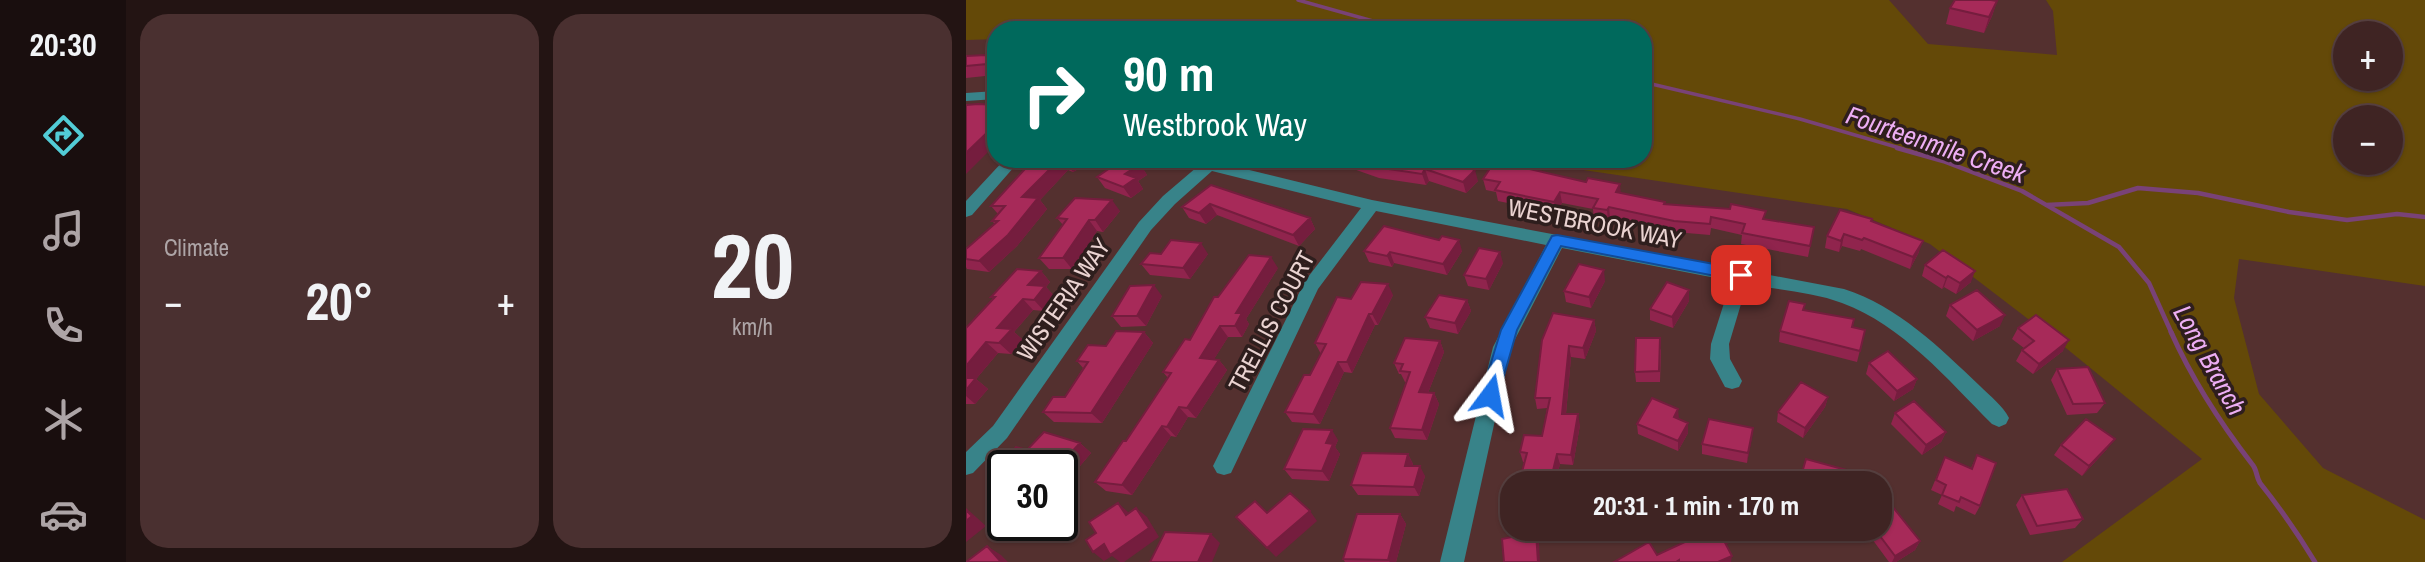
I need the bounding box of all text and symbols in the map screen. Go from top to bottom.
map controls [2333,21,2403,175]
button: + [2333,21,2403,91]
text: 20:30 [29,23,97,66]
text: 90 m [1123,40,1215,106]
icon: right [1008,49,1099,140]
water label: Fourteenmile Creek [1842,97,2032,192]
text: Westbrook Way [1123,103,1307,146]
button: − [2333,105,2403,175]
icon: directions [39,111,88,160]
street label: WESTBROOK WAY [1506,190,1684,256]
text: 20 [711,204,794,326]
icon: music [39,206,88,255]
text: Climate [164,232,229,263]
street label: WISTERIA WAY [1009,232,1117,366]
street label: TRELLIS COURT [1220,245,1322,397]
pin [1711,245,1771,305]
icon: arrive [1722,256,1760,294]
text: 20° [305,266,374,336]
text: − [164,276,182,327]
text: + [497,276,515,327]
water label: Long Branch [2165,299,2255,421]
icon: phone [39,301,88,350]
text: km/h [732,311,773,342]
position arrow [1453,358,1527,432]
icon: climate [39,395,88,444]
speed limit sign: 30 [987,450,1078,541]
text: 20:31 · 1 min · 170 m [1593,488,1799,523]
icon: car [39,490,88,539]

